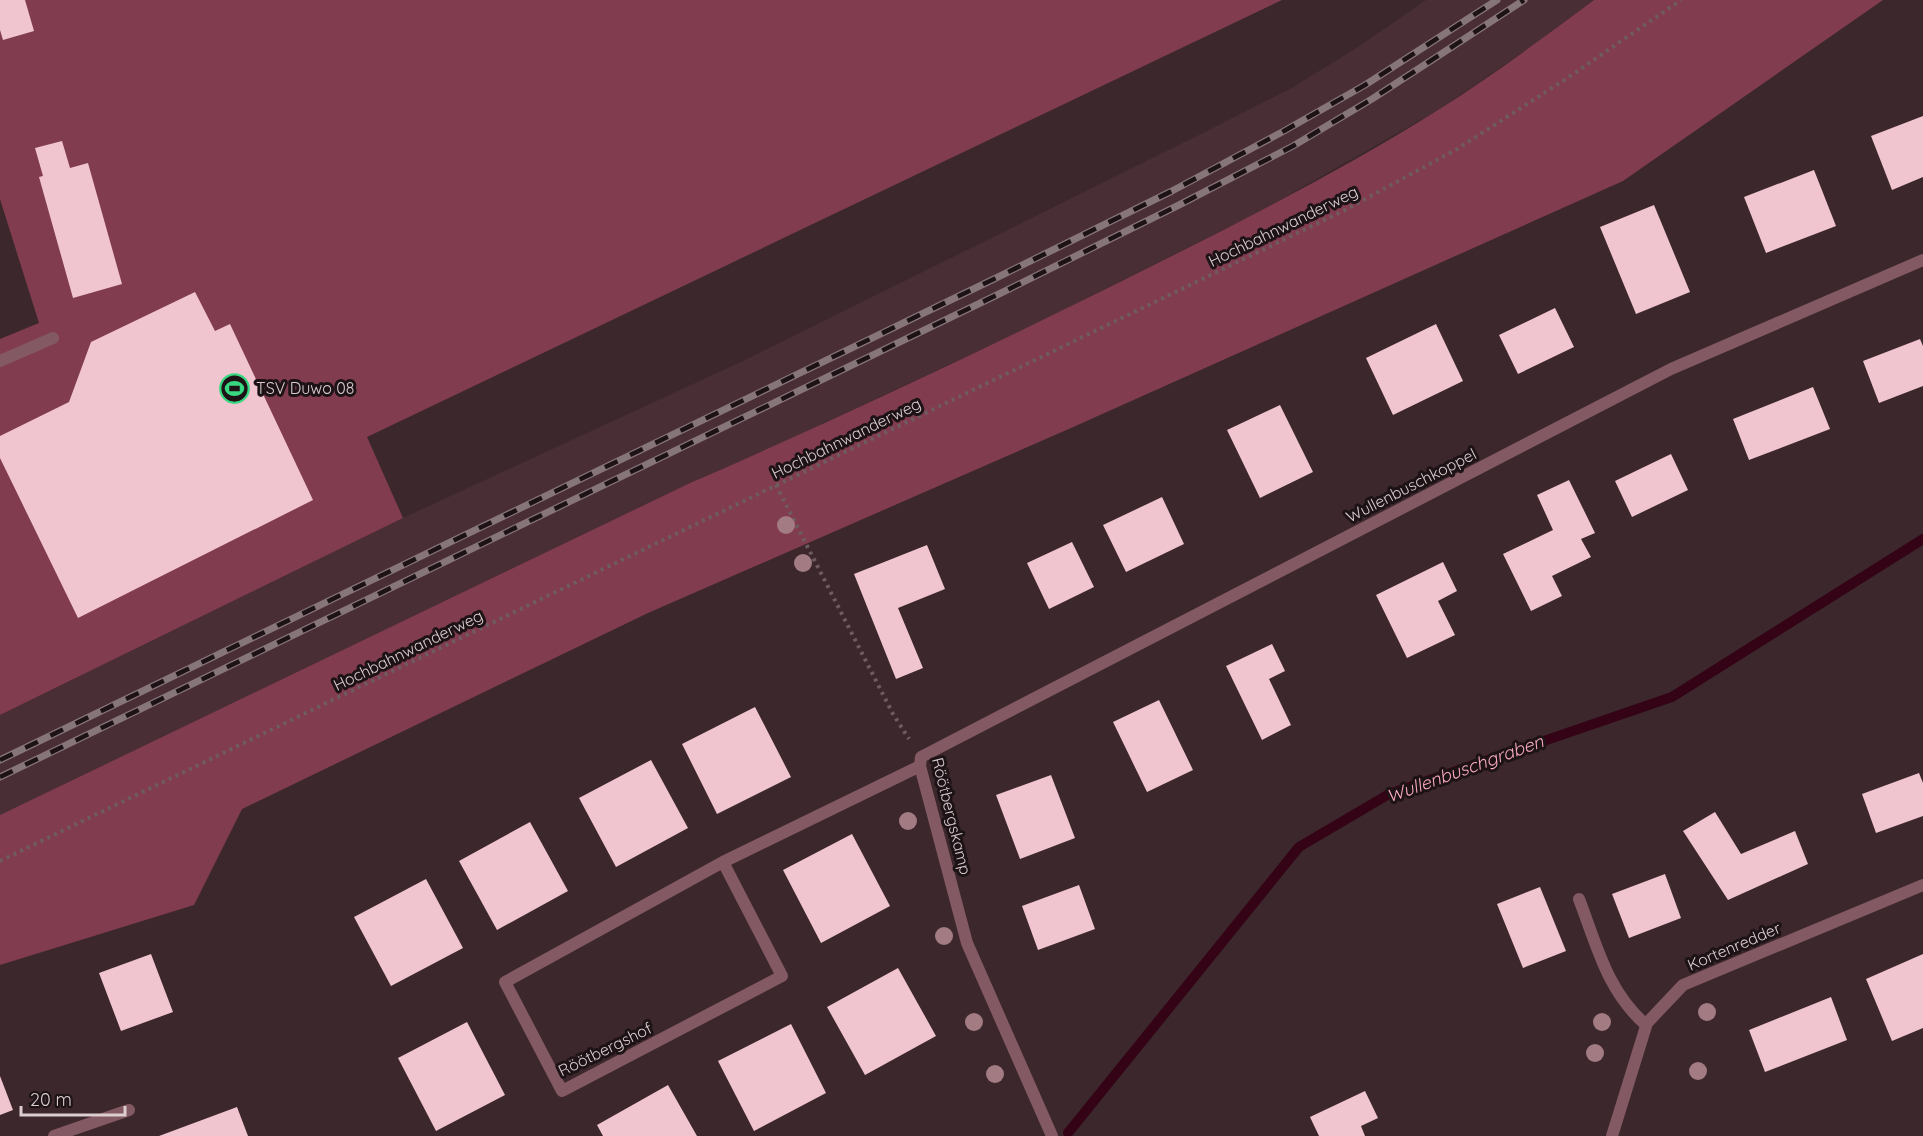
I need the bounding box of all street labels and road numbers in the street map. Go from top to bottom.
street label: Hochbahnwanderweg [1205,181,1361,271]
street label: Hochbahnwanderweg [768,393,924,483]
street label: Wullenbuschkoppel [1343,444,1479,526]
street label: Hochbahnwanderweg [330,605,486,695]
street label: Röötbergskamp [928,755,976,877]
street label: Kortenredder [1684,917,1784,975]
street label: Röötbergshof [555,1018,655,1080]

